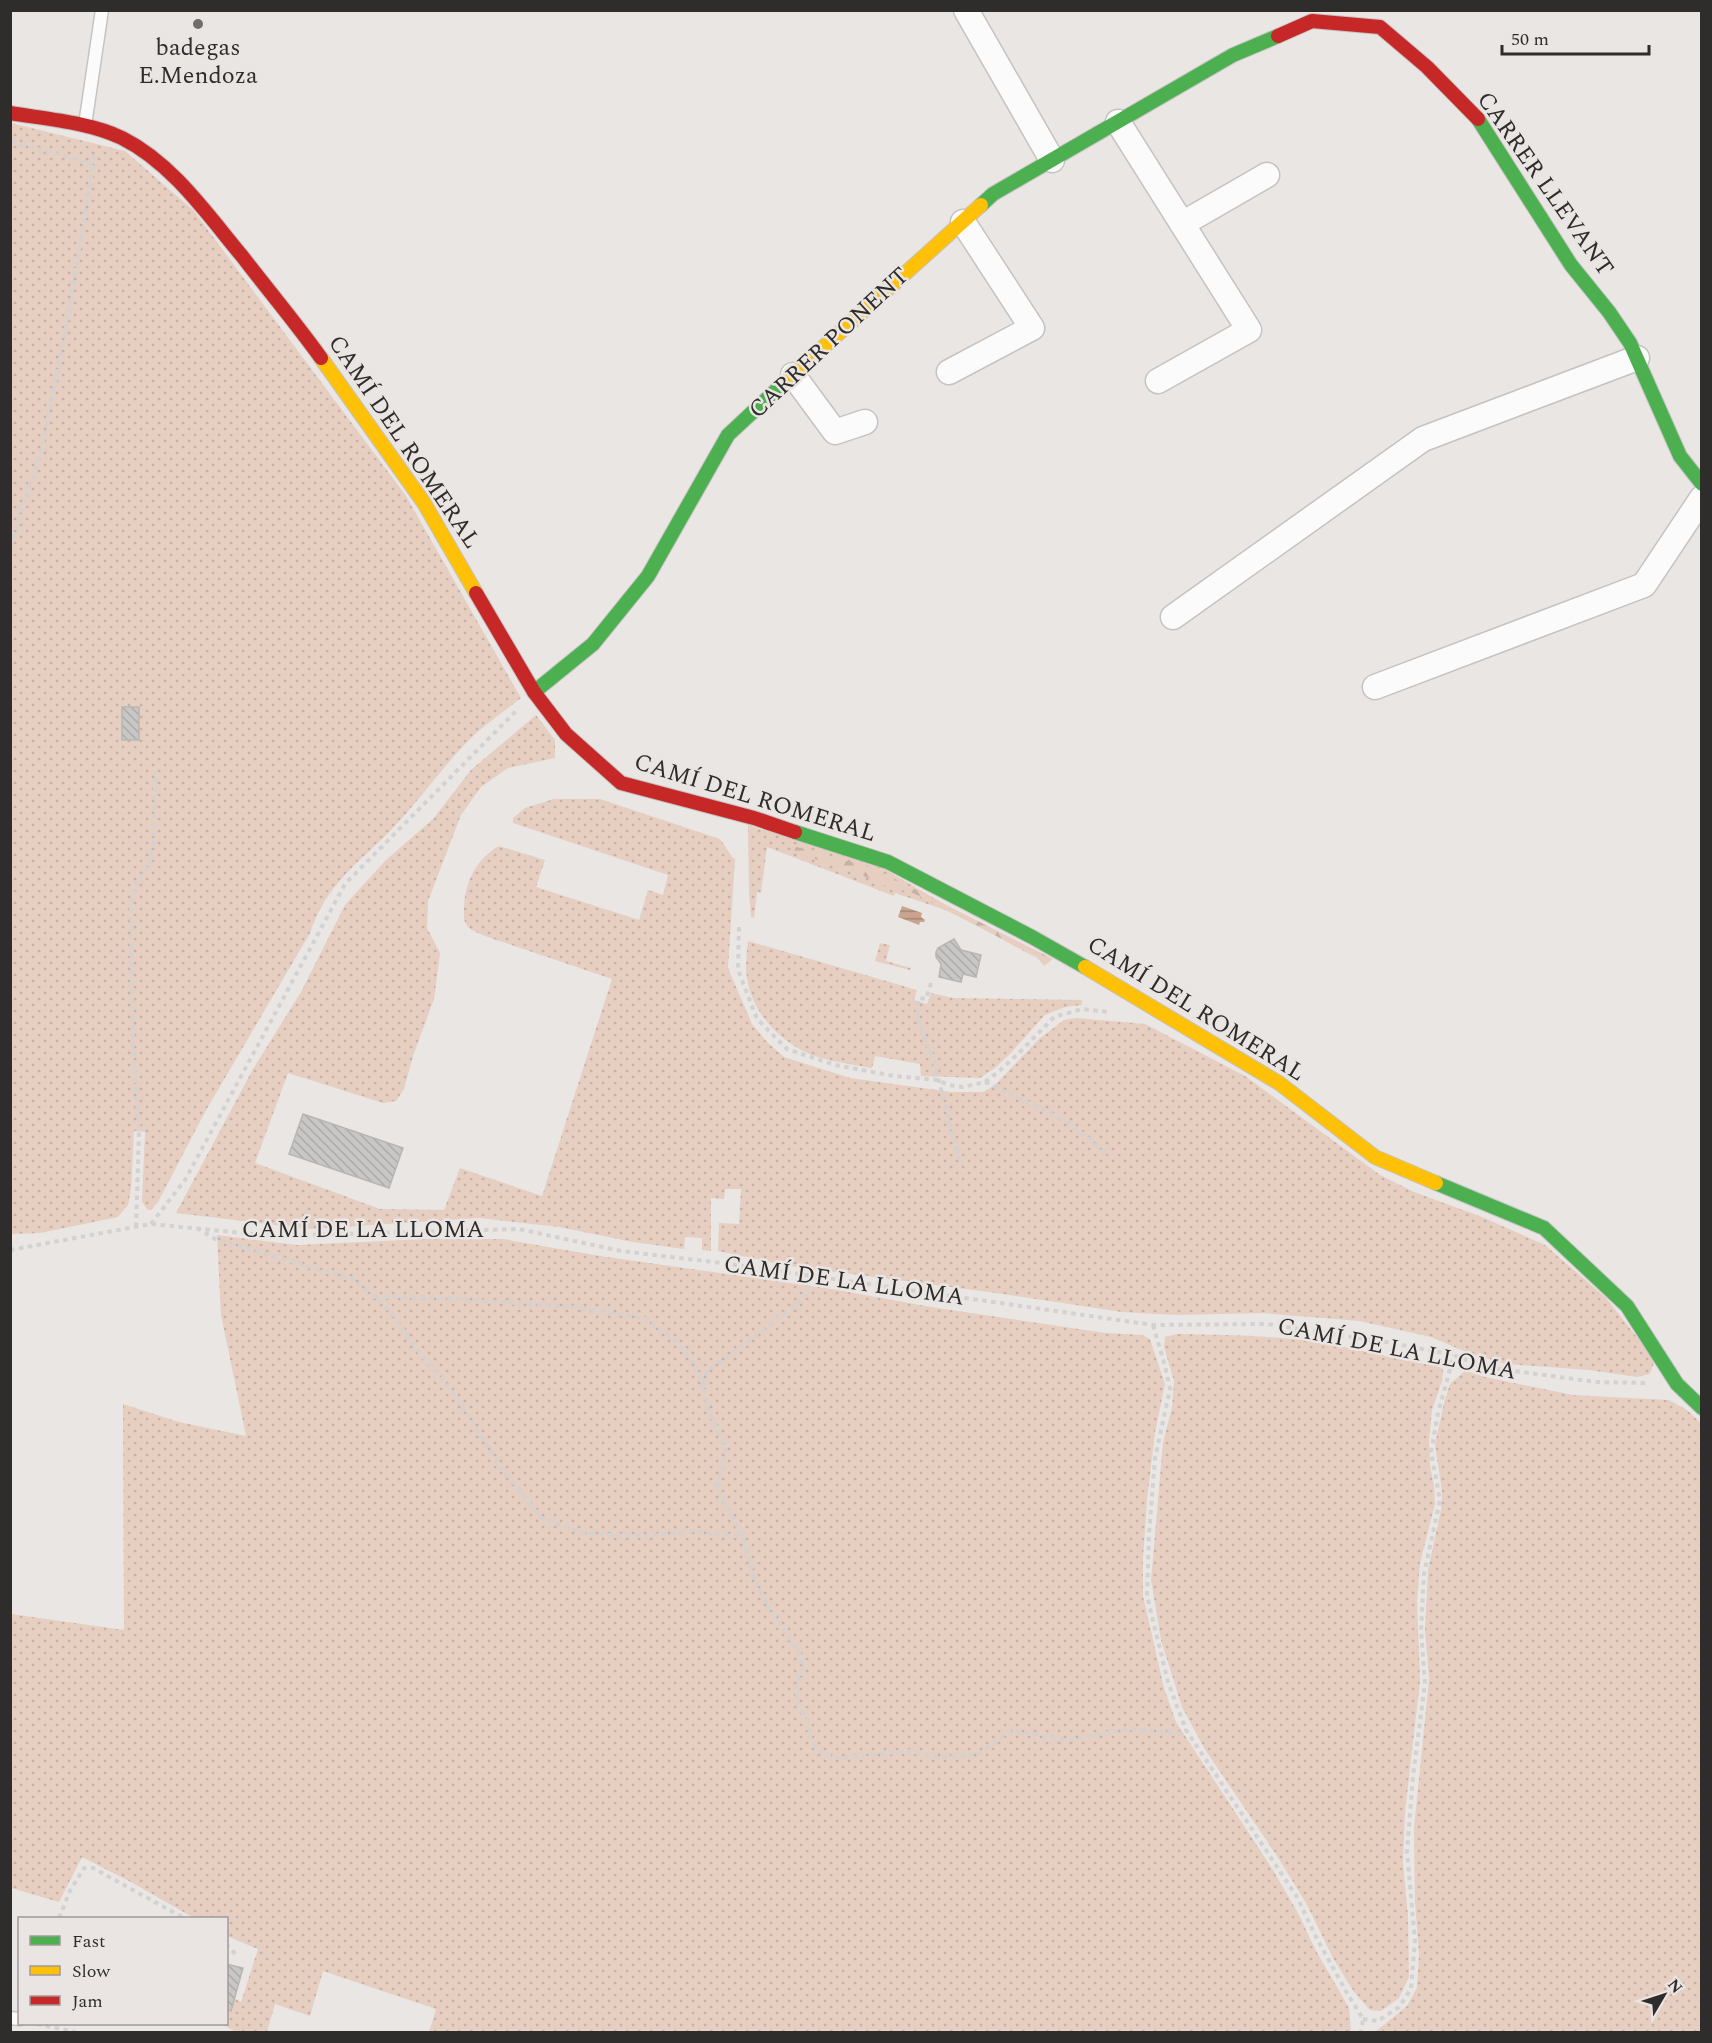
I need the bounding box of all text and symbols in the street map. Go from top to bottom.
marker: badegas E.Mendoza [191,17,205,31]
scale bar [1502,18,1649,56]
text: 50 m [1511,26,1549,53]
place label: badegas E.Mendoza [138,30,258,94]
street label: CARRER LLEVANT [1468,84,1622,284]
street label: CARRER PONENT [740,259,918,427]
street label: CAMÍ DEL ROMERAL [319,328,489,556]
street label: CAMÍ DEL ROMERAL [629,744,881,852]
street label: CAMÍ DEL ROMERAL [1080,927,1312,1091]
street label: CAMÍ DE LA LLOMA [242,1212,484,1248]
street label: CAMÍ DE LA LLOMA [721,1246,967,1316]
street label: CAMÍ DE LA LLOMA [1274,1308,1520,1390]
legend [18,1917,228,2025]
text: Fast [72,1928,105,1955]
text: Slow [72,1958,111,1985]
north arrow [1634,1965,1694,2025]
text: N [1661,1974,1688,1999]
text: Jam [72,1988,103,2015]

